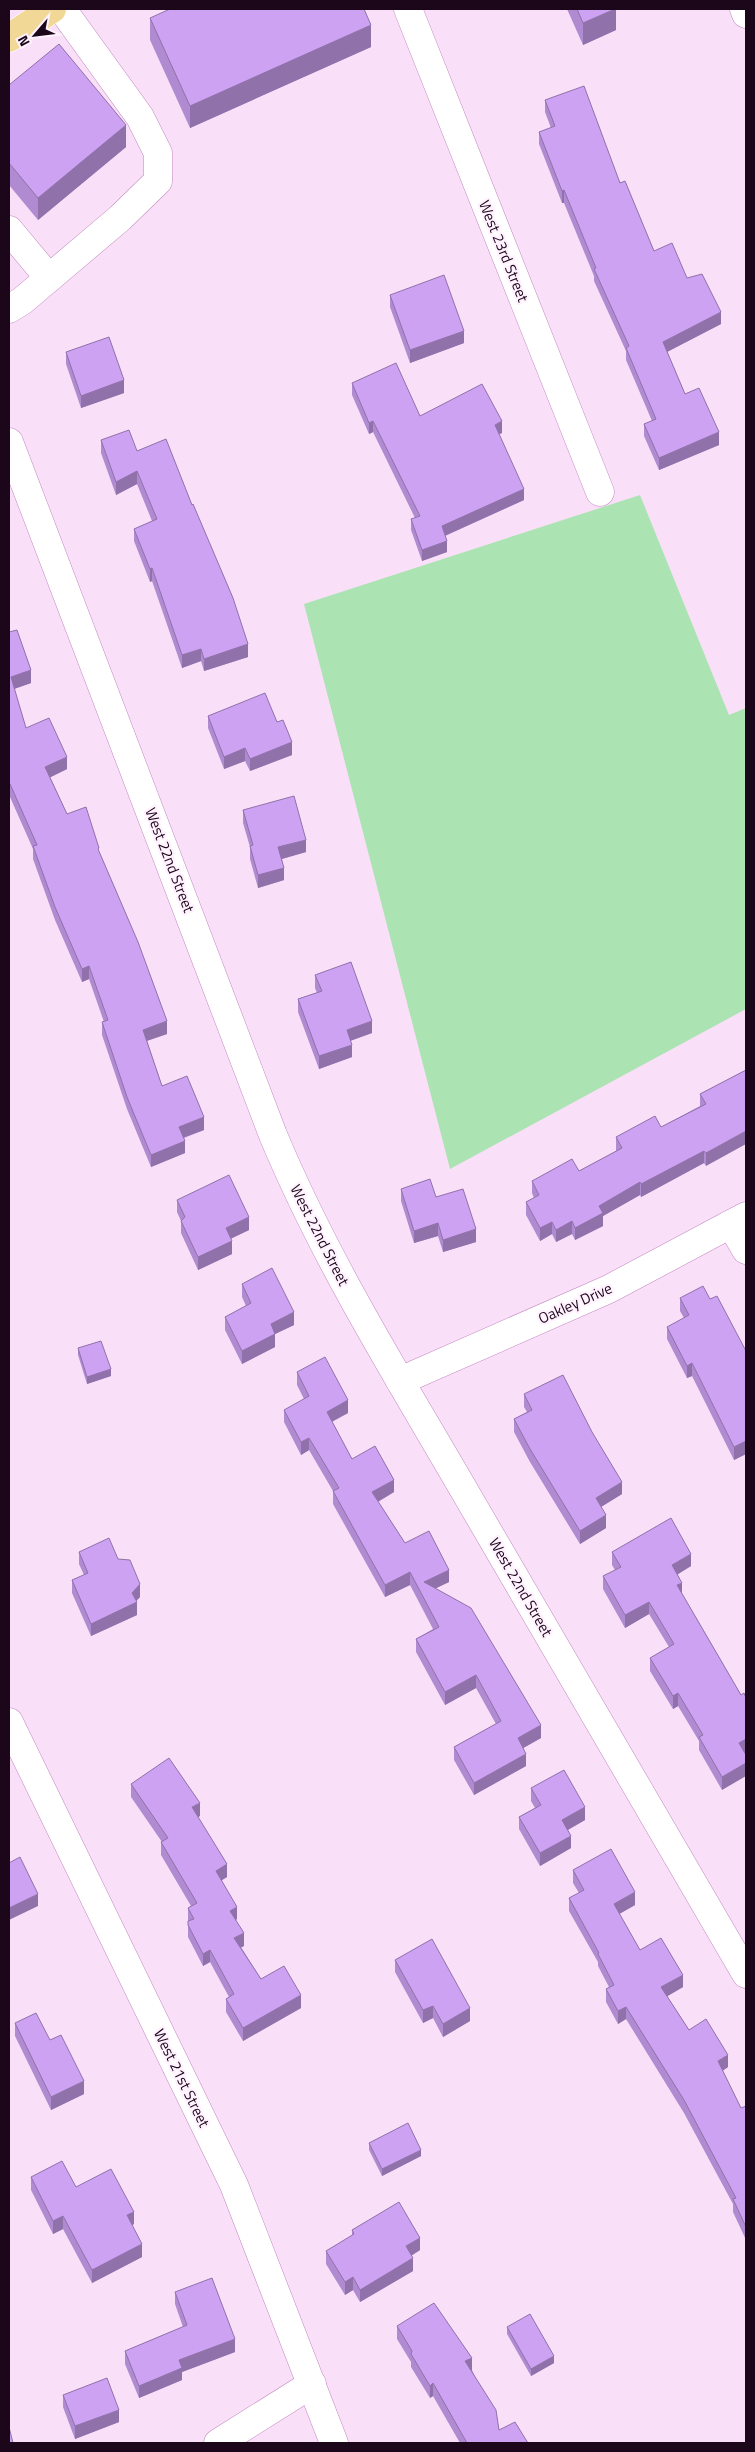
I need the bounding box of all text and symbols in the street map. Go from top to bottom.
north arrow [10,10,60,60]
text: N [12,32,35,51]
street label: West 23rd Street [473,197,535,306]
street label: West 22nd Street [139,804,201,917]
street label: West 22nd Street [285,1180,356,1290]
street label: Oakley Drive [534,1276,616,1330]
street label: West 22nd Street [483,1533,559,1641]
street label: West 21st Street [148,2025,216,2132]

